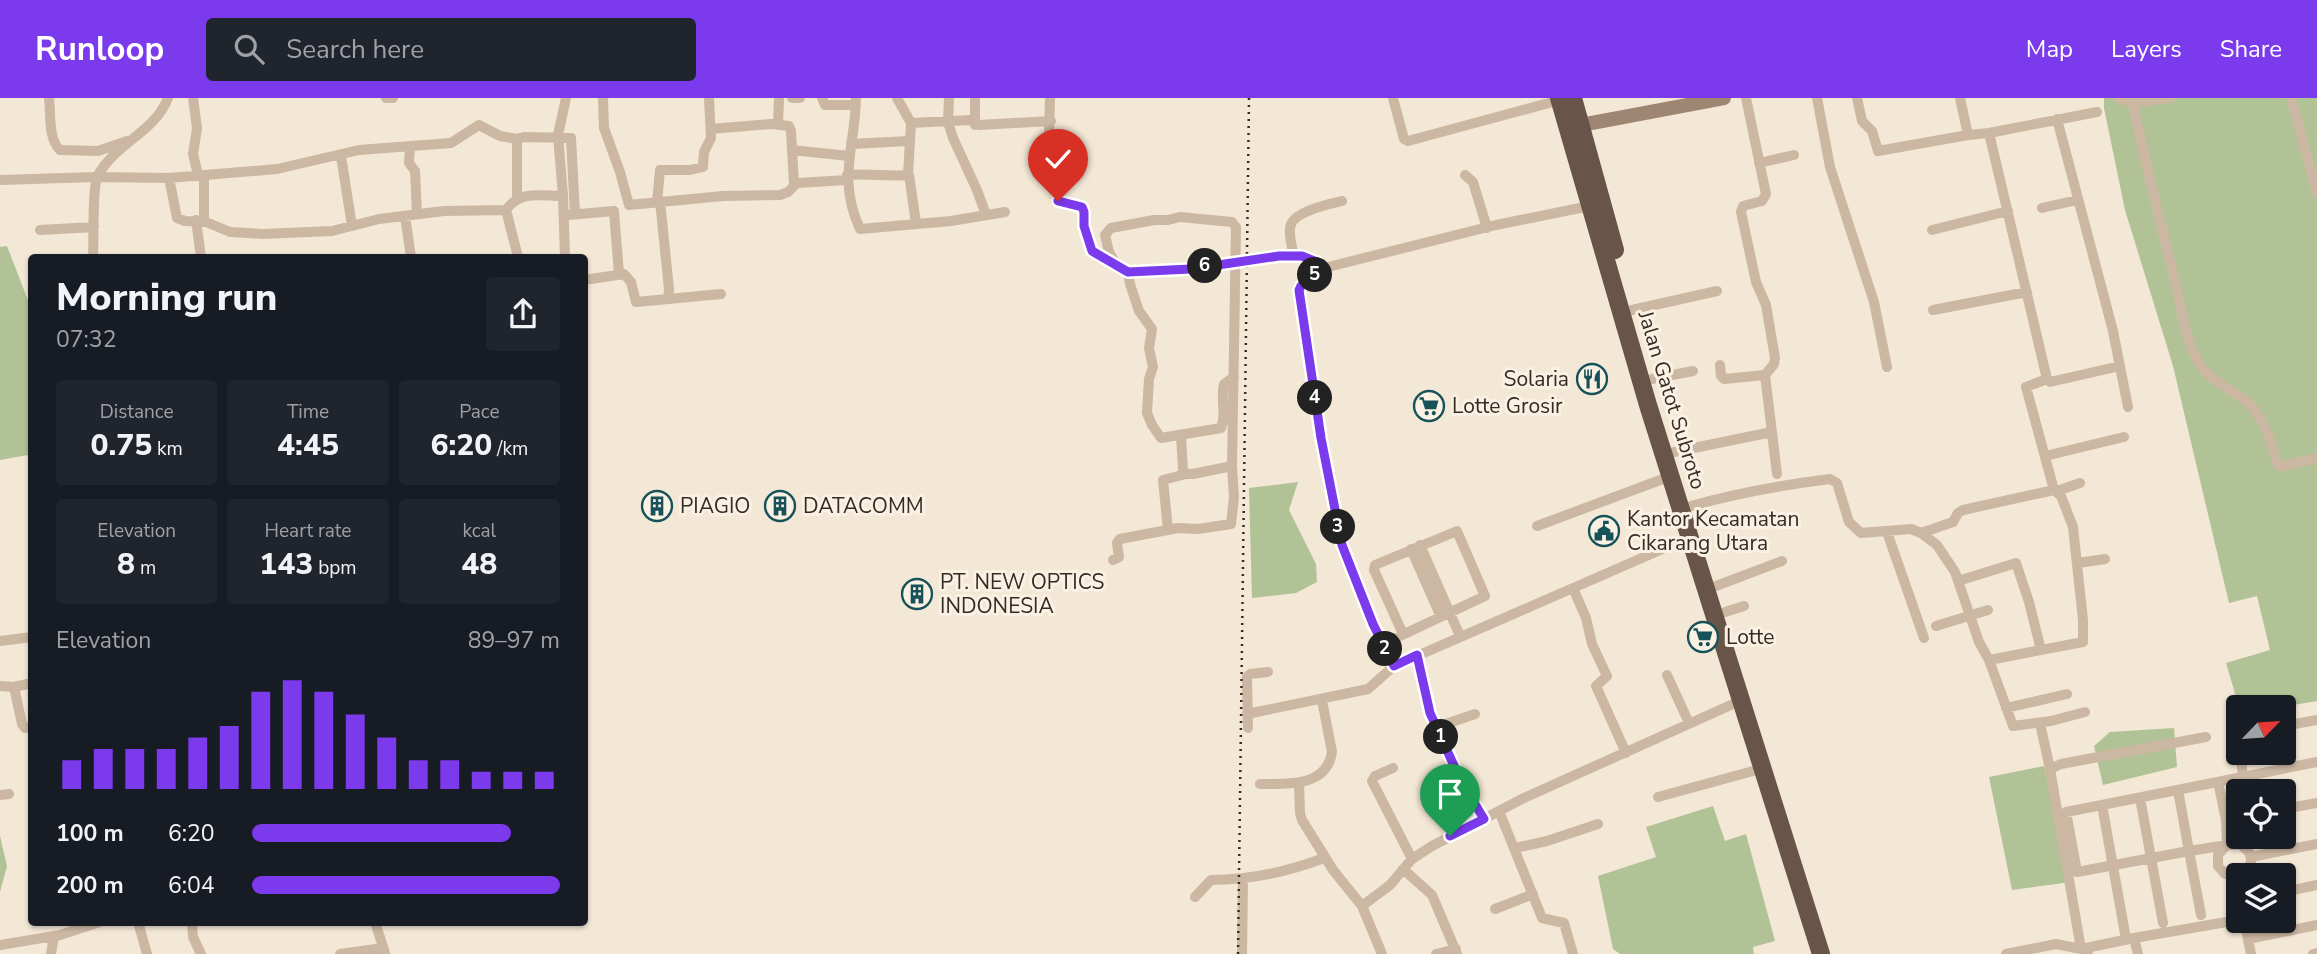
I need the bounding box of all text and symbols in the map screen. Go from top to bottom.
search box [206,18,696,81]
text: Runloop [35,27,164,72]
icon: search [230,30,268,68]
text: Search here [286,32,424,67]
text: Map [2026,33,2073,65]
text: Layers [2111,33,2182,65]
text: Share [2220,33,2282,65]
pin [1028,129,1088,201]
icon: check [1039,140,1077,178]
pin: 6 [1188,248,1222,284]
text: 6 [1199,252,1210,278]
pin: 5 [1298,258,1332,292]
text: 5 [1309,261,1320,287]
text: Morning run [56,272,277,323]
button: share [486,277,560,351]
street label: Jalan Gatot Subroto [1631,306,1712,493]
text: 07:32 [56,324,116,355]
restaurant icon: Solaria [1575,362,1609,396]
place label: Solaria [1504,365,1569,393]
pin: 4 [1298,380,1332,416]
text: 4 [1309,384,1320,410]
supermarket icon: Lotte Grosir [1412,389,1446,423]
place label: Lotte Grosir [1452,392,1563,420]
text: Distance [100,399,174,425]
text: Time [287,399,329,425]
text: Pace [459,399,500,425]
text: 0.75 [90,425,152,466]
text: 4:45 [277,425,339,466]
text: 6:20 [430,425,492,466]
text: km [152,436,183,462]
text: /km [492,436,528,462]
building icon: PIAGIO [640,489,674,523]
building icon: DATACOMM [763,489,797,523]
place label: PIAGIO [680,492,750,520]
place label: DATACOMM [803,492,924,520]
place label: Kantor Kecamatan Cikarang Utara [1627,505,1799,557]
pin: 3 [1320,510,1356,544]
text: 3 [1332,513,1343,539]
public building icon: Kantor Kecamatan Cikarang Utara [1587,514,1621,548]
text: Elevation [97,518,176,544]
text: Heart rate [265,518,351,544]
text: kcal [462,518,496,544]
text: 8 [117,544,135,585]
text: 143 [259,544,313,585]
text: 48 [461,544,497,585]
text: m [135,555,156,581]
text: bpm [313,555,357,581]
place label: PT. NEW OPTICS INDONESIA [940,568,1105,620]
building icon: PT. NEW OPTICS INDONESIA [900,577,934,611]
supermarket icon: Lotte [1686,620,1720,654]
place label: Lotte [1726,623,1774,651]
text: Elevation [56,625,151,656]
text: 89–97 m [468,625,560,656]
pin: 2 [1368,632,1402,666]
text: 2 [1379,635,1390,661]
north arrow [2226,695,2296,765]
map controls [2226,695,2296,933]
pin: 1 [1424,720,1458,754]
text: 1 [1435,723,1446,749]
pin [1420,764,1480,836]
icon: arrive [1431,775,1469,813]
button: locate [2226,779,2296,849]
text: 100 m [56,818,124,849]
text: 6:20 [168,818,215,849]
button: layers [2226,863,2296,933]
text: 200 m [56,870,124,901]
text: 6:04 [168,870,215,901]

